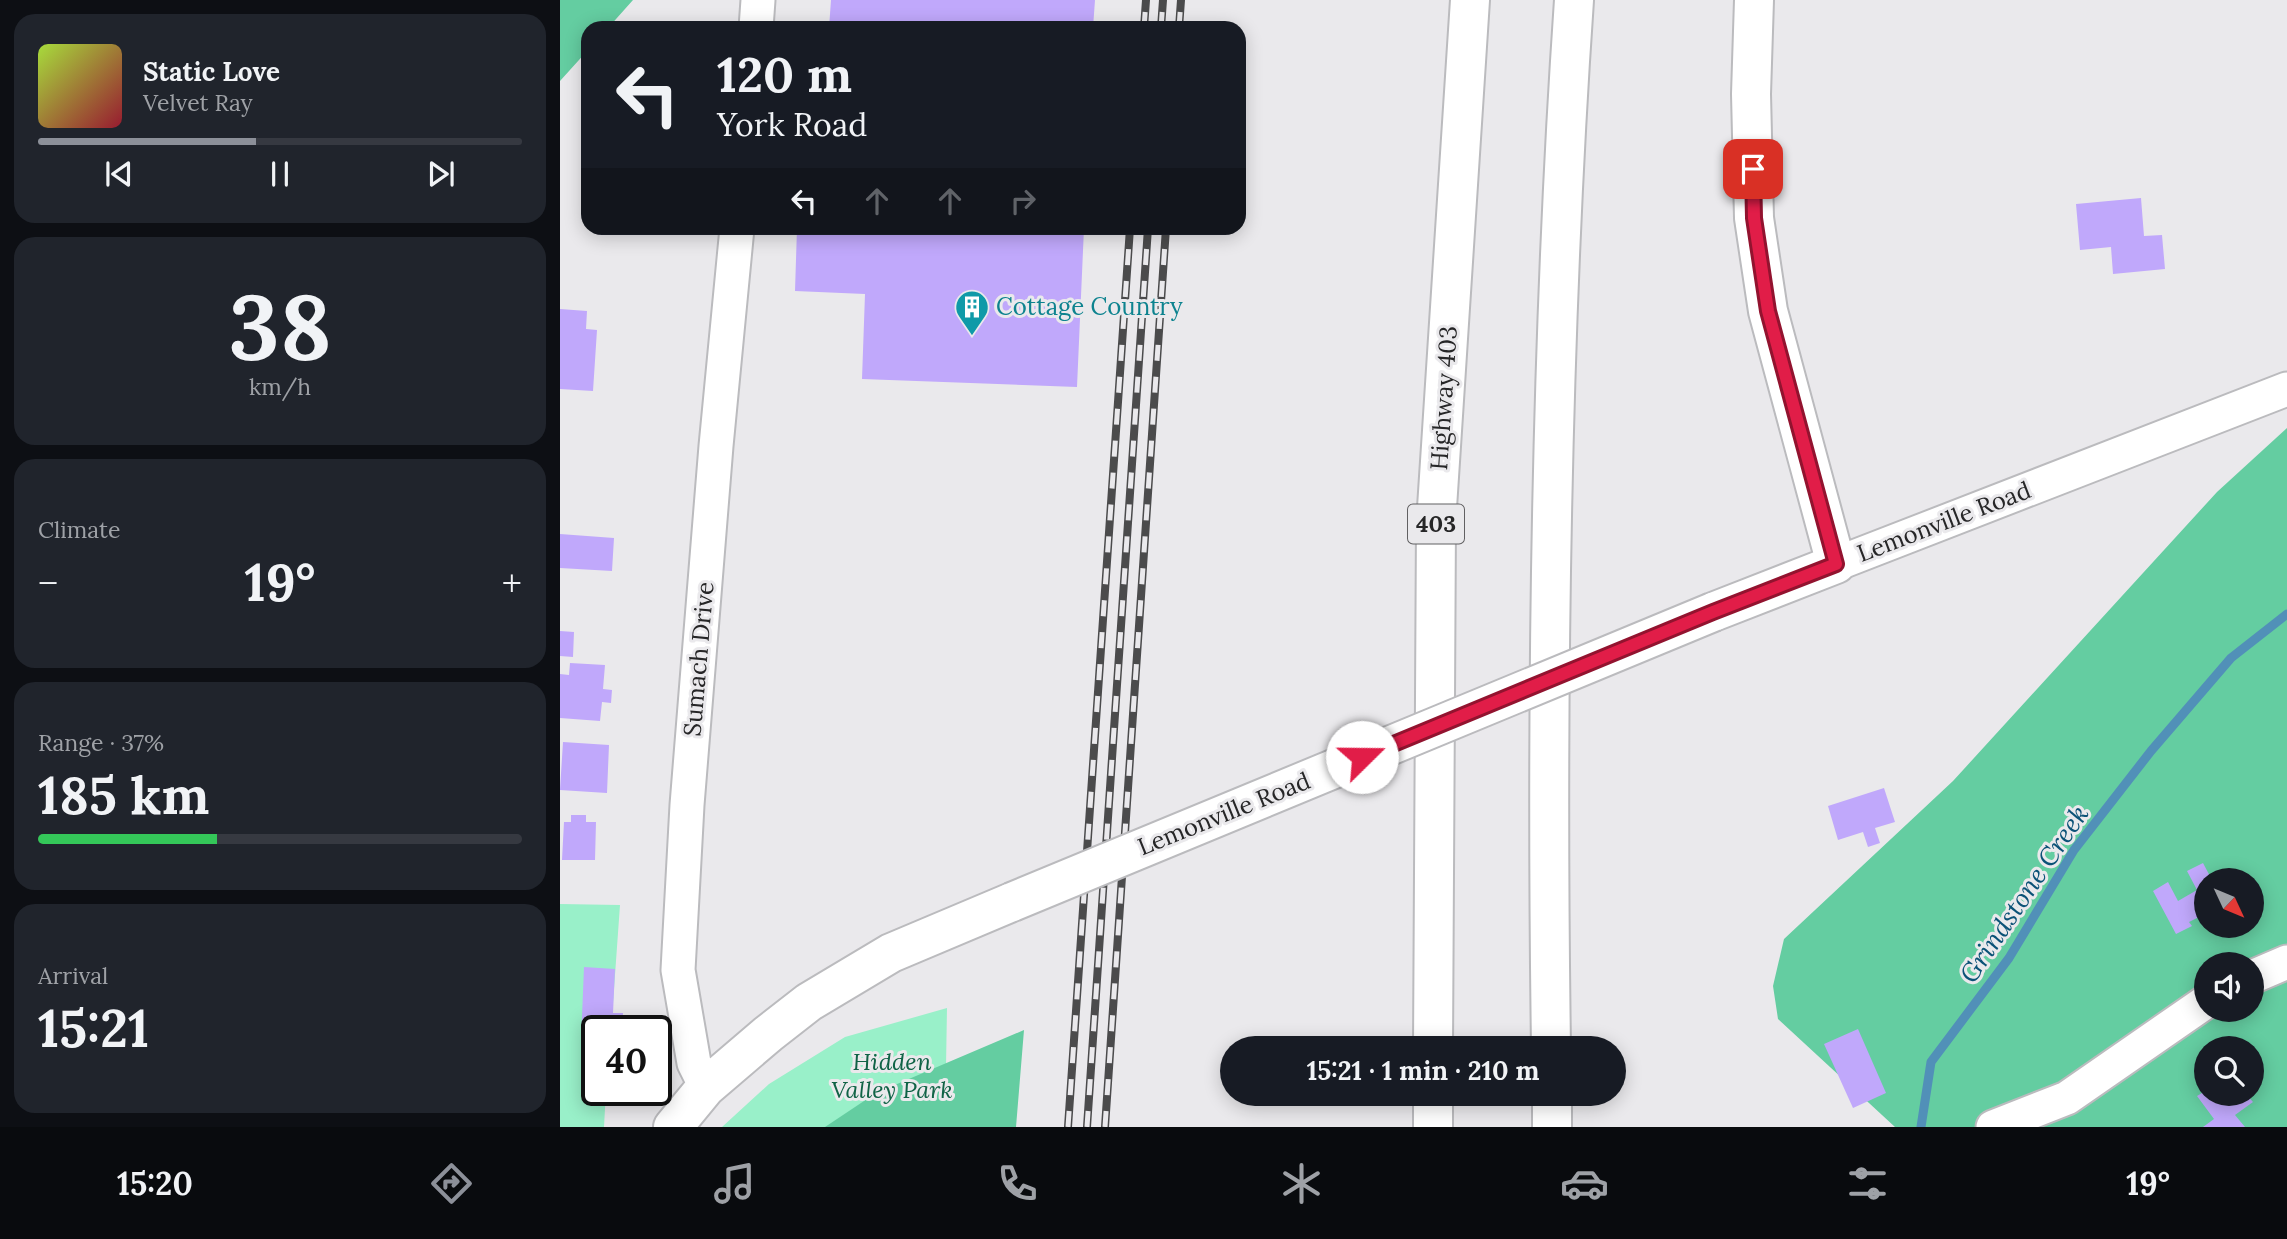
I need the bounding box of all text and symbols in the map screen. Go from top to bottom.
text: 120 m [717,43,852,105]
icon: left [602,49,693,140]
text: Static Love [143,55,280,88]
text: Velvet Ray [143,88,253,117]
text: York Road [717,104,867,145]
pin [1723,139,1783,199]
icon: arrive [1734,150,1772,188]
icon: previous [100,155,138,193]
icon: pause [261,155,299,193]
icon: next [422,155,460,193]
icon: left [785,182,823,220]
icon: ahead [858,182,896,220]
icon: ahead [931,182,969,220]
icon: right [1004,182,1042,220]
text: 38 [228,268,332,385]
building icon: Cottage Country [953,288,991,337]
place label: Cottage Country [996,291,1183,322]
street label: Highway 403 [1423,325,1464,471]
text: km/h [249,372,311,401]
street label: Lemonville Road [1853,474,2035,569]
road number: 403 [1408,504,1464,544]
text: Climate [38,515,120,544]
text: 19° [245,549,315,615]
text: − [38,559,58,607]
text: + [502,559,522,607]
street label: Sumach Drive [676,580,721,738]
position arrow [1325,720,1399,794]
text: Range · 37% [38,728,164,757]
text: 185 km [38,762,209,828]
street label: Lemonville Road [1133,765,1315,862]
water label: Grindstone Creek [1952,799,2095,989]
north arrow [2194,868,2264,938]
map controls [2194,868,2264,1106]
button: sound [2194,952,2264,1022]
text: Arrival [38,961,108,990]
text: 15:21 [38,995,149,1061]
speed limit sign: 40 [581,1015,672,1106]
button: search [2194,1036,2264,1106]
park label: Hidden Valley Park [831,1046,953,1105]
text: 15:21 · 1 min · 210 m [1307,1054,1539,1087]
icon: directions [427,1159,476,1208]
icon: music [710,1159,759,1208]
icon: phone [993,1159,1042,1208]
icon: climate [1277,1159,1326,1208]
icon: car [1560,1159,1609,1208]
icon: filters [1843,1159,1892,1208]
text: 15:20 [117,1163,193,1204]
text: 19° [2126,1163,2170,1204]

